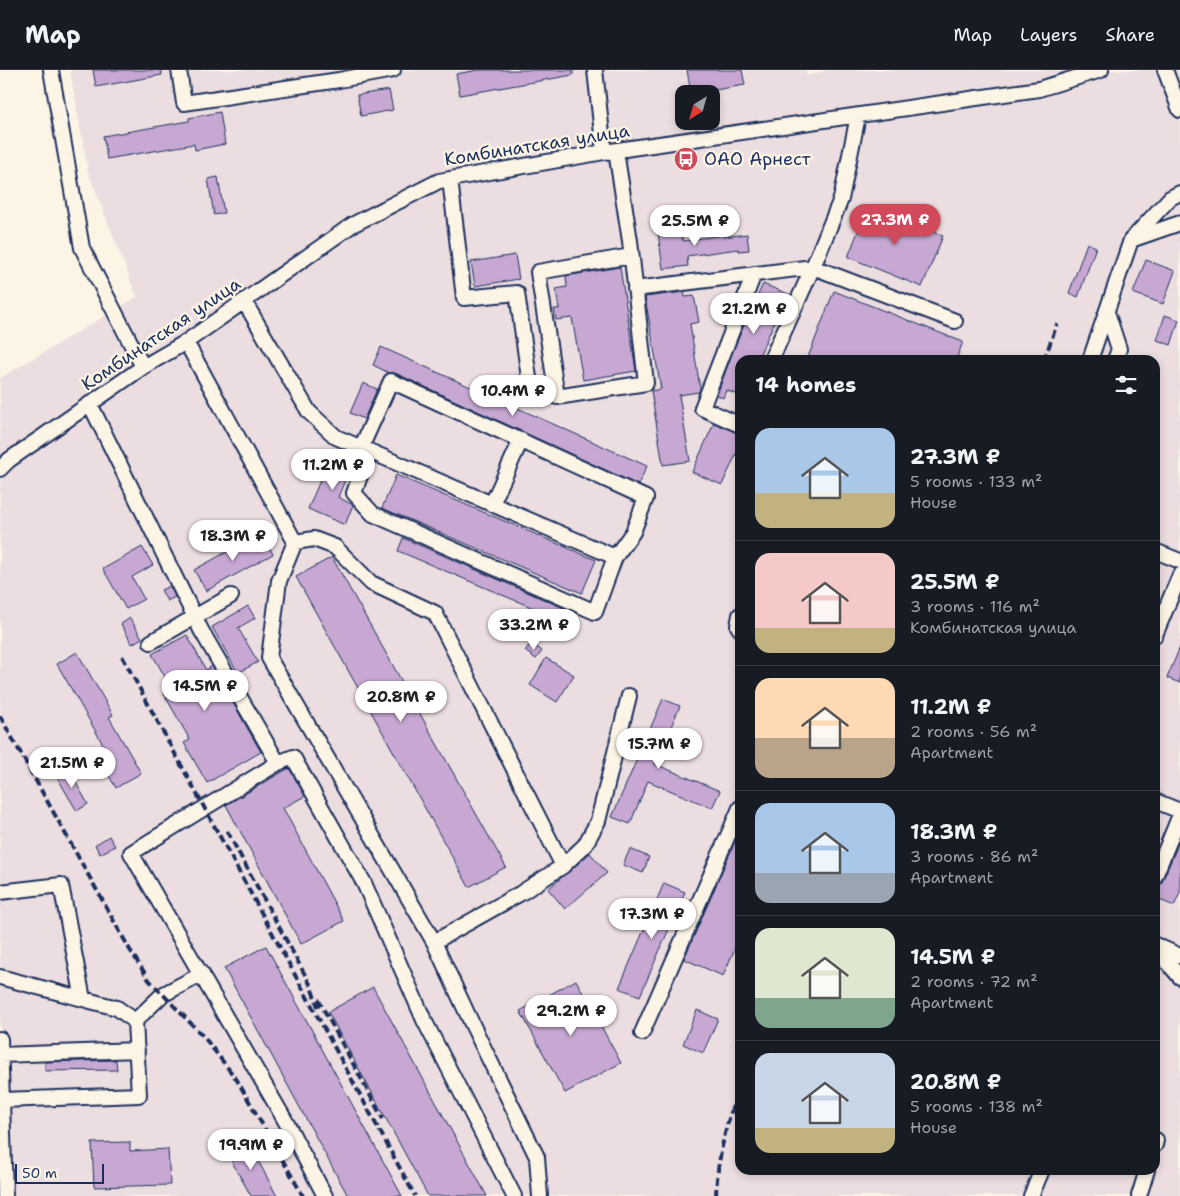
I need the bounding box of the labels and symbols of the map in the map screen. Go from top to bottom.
north arrow [675,85,720,130]
street label: Комбинатская улица [443,119,631,171]
bus stop icon: ОАО Арнест [673,146,699,172]
place label: ОАО Арнест [704,147,812,171]
pin: 25.5M ₽ [649,204,741,247]
pin: 27.3M ₽ [849,204,941,246]
street label: Комбинатская улица [77,272,245,396]
pin: 21.2M ₽ [708,292,800,335]
pin: 10.4M ₽ [467,374,559,417]
pin: 11.2M ₽ [287,448,379,491]
pin: 18.3M ₽ [187,520,279,562]
pin: 33.2M ₽ [488,608,580,651]
pin: 14.5M ₽ [159,670,251,712]
pin: 20.8M ₽ [355,680,447,723]
pin: 15.7M ₽ [613,728,705,770]
pin: 21.5M ₽ [26,746,118,789]
pin: 17.3M ₽ [606,898,698,940]
pin: 29.2M ₽ [525,994,617,1037]
pin: 19.9M ₽ [205,1128,297,1171]
scale bar [15,1161,104,1184]

